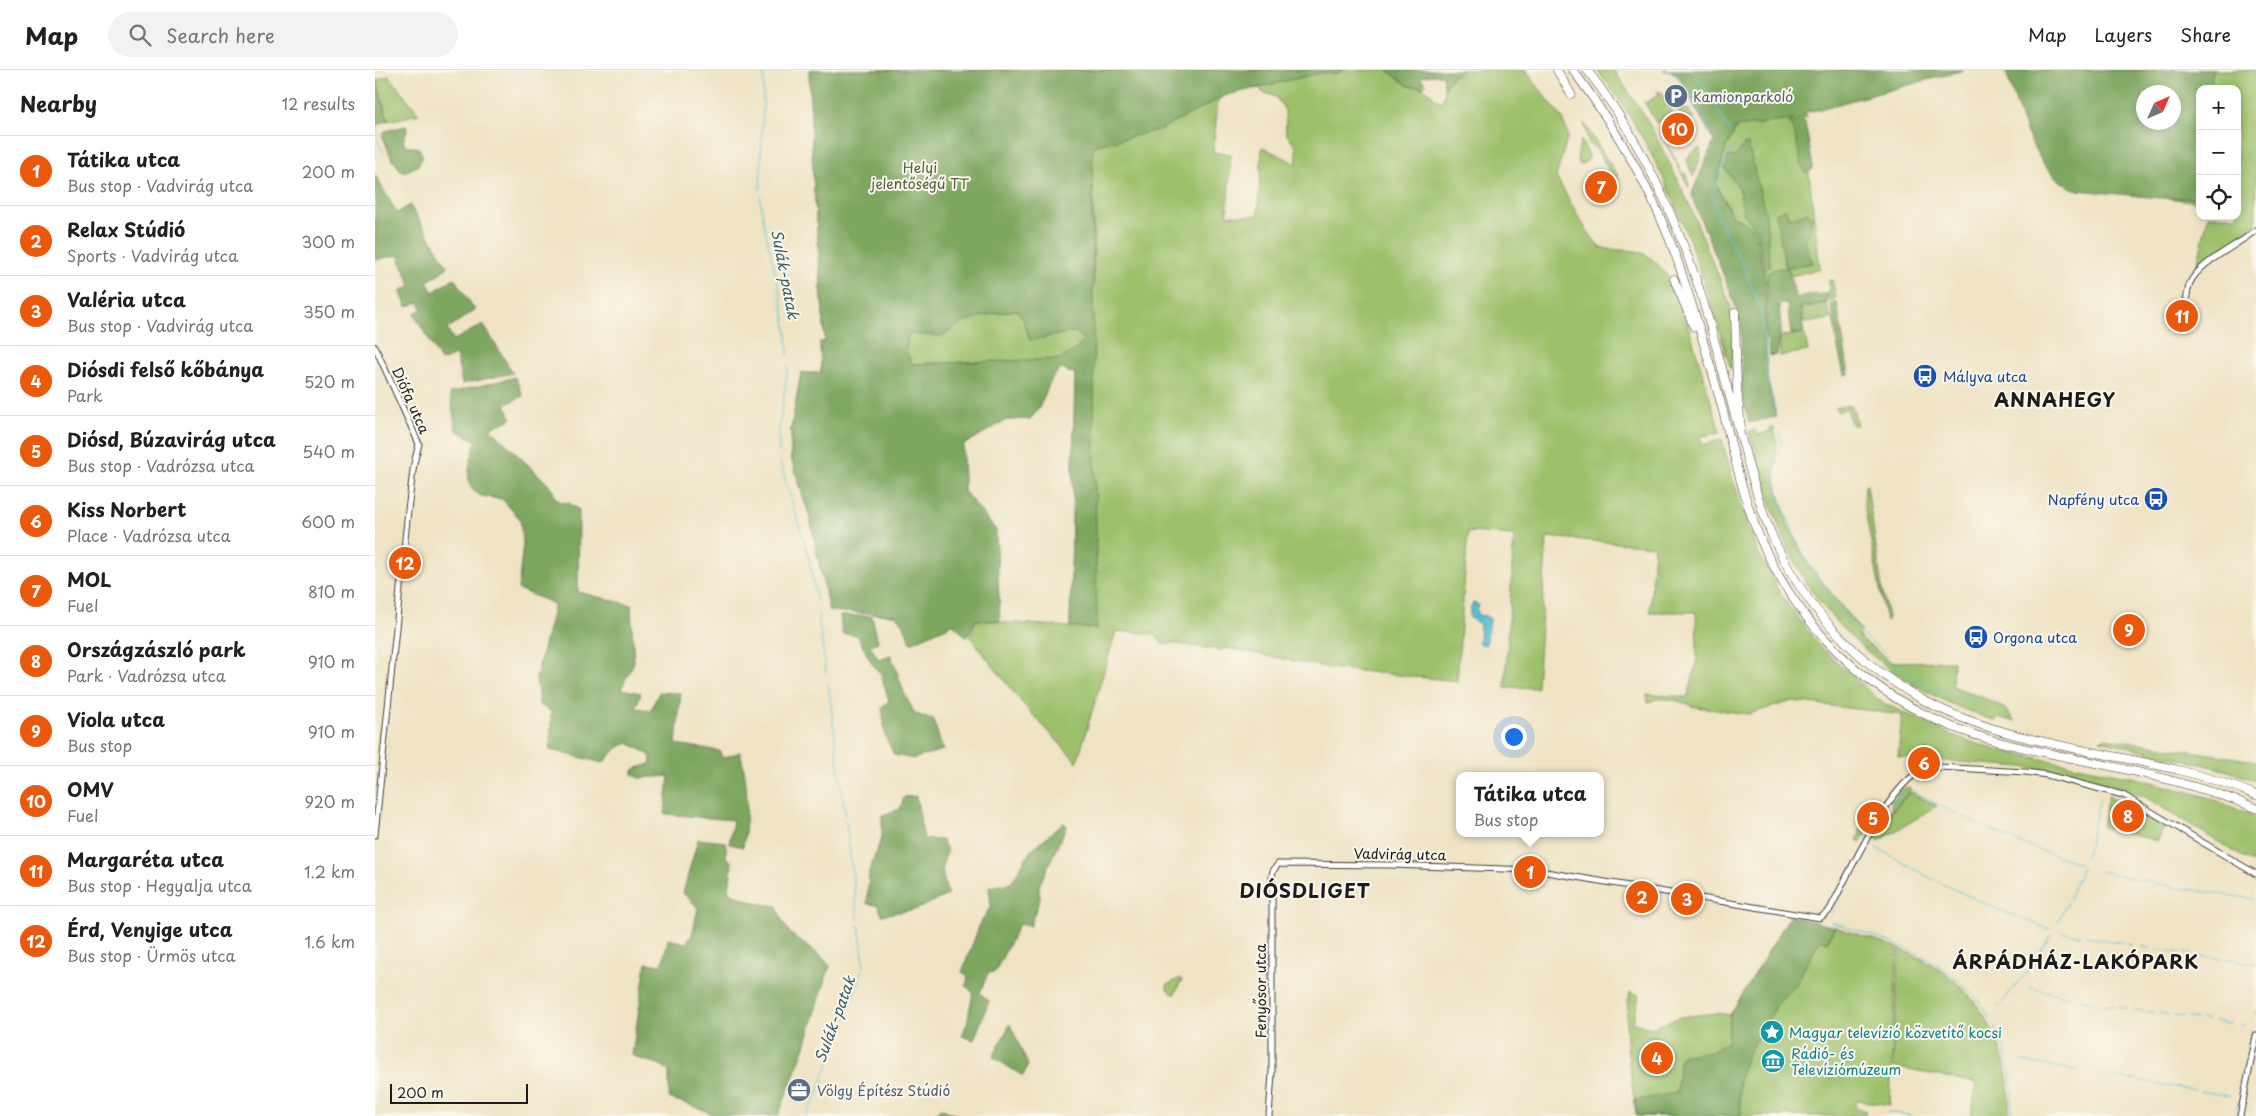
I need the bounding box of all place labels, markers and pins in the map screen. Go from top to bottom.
parking icon: Kamionparkoló [1663,83,1689,109]
place label: Kamionparkoló [1693,86,1793,107]
pin: 10 [1662,110,1694,148]
pin: 7 [1585,168,1617,206]
pin: 11 [2166,297,2198,335]
bus stop icon: Mályva utca [1912,363,1938,389]
place label: Mályva utca [1943,366,2027,387]
bus stop icon: Napfény utca [2143,486,2169,512]
place label: Napfény utca [2048,489,2139,510]
pin: 12 [389,544,421,582]
pin: 9 [2113,611,2145,649]
bus stop icon: Orgona utca [1963,624,1989,650]
place label: Orgona utca [1993,627,2077,648]
pin: 6 [1908,744,1940,782]
pin: 8 [2112,797,2144,835]
pin: 5 [1857,799,1889,837]
pin: 1 [1514,853,1546,891]
pin: 2 [1626,878,1658,916]
pin: 3 [1671,880,1703,918]
place icon: Magyar televízió közvetítő kocsi [1759,1019,1785,1045]
place label: Magyar televízió közvetítő kocsi [1789,1022,2002,1043]
pin: 4 [1641,1039,1673,1077]
place label: Rádió- és Televíziómúzeum [1791,1043,1901,1080]
museum icon: Rádió- és Televíziómúzeum [1760,1048,1786,1074]
office icon: Völgy Építész Stúdió [786,1077,812,1103]
place label: Völgy Építész Stúdió [817,1080,950,1101]

